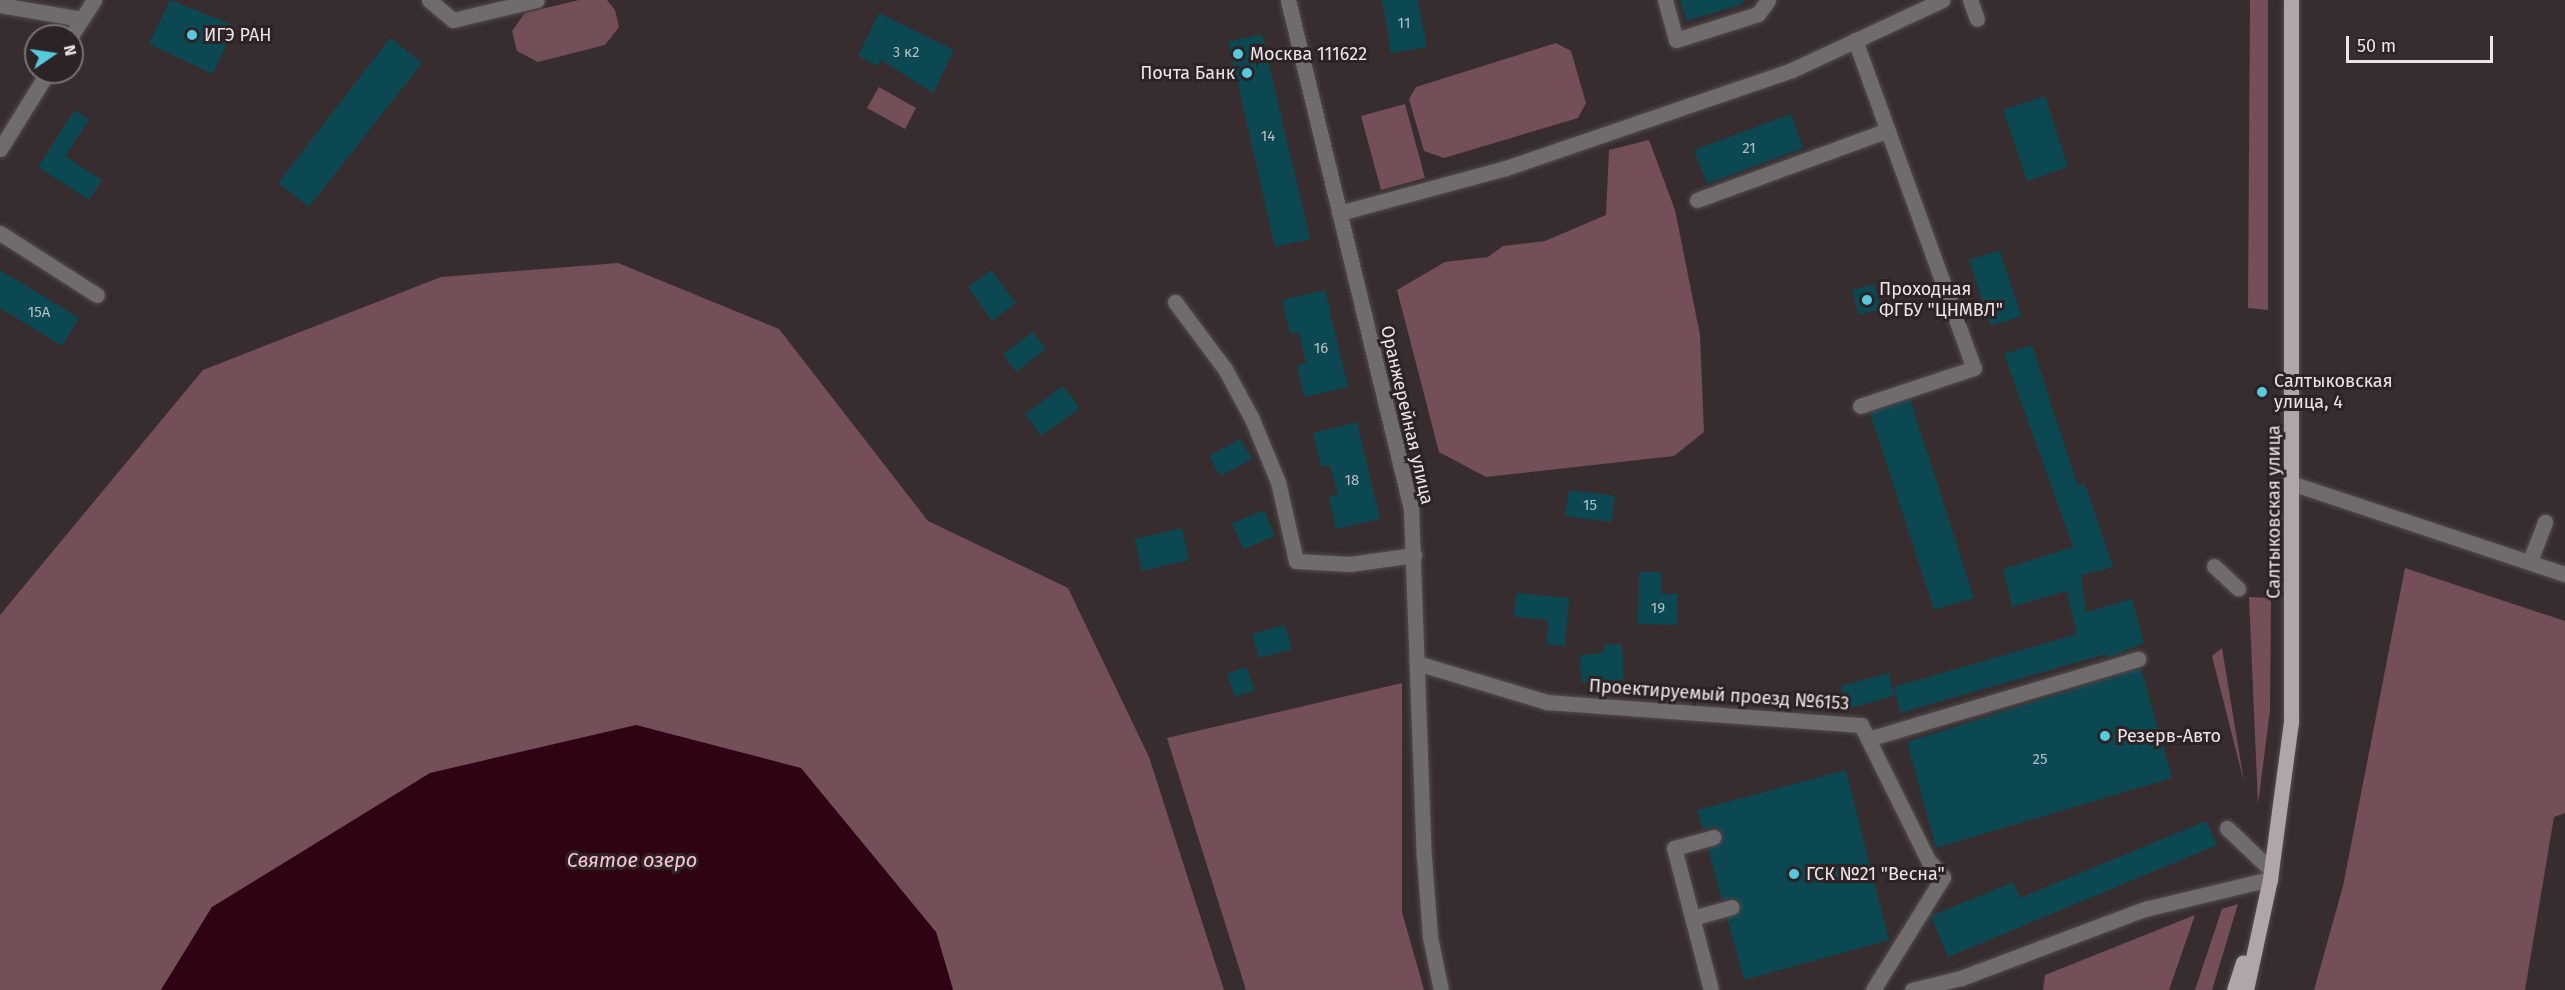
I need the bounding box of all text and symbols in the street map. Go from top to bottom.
house number: 11 [1398,15,1410,33]
north arrow [24,24,84,84]
place label: ИГЭ РАН [204,24,271,46]
scale bar [2349,24,2496,62]
marker: ИГЭ РАН [185,28,199,42]
text: 50 m [2357,35,2396,57]
text: N [60,43,81,58]
place label: Москва 111622 [1250,43,1367,65]
house number: 3 к2 [893,44,919,62]
marker: Москва 111622 [1231,47,1245,61]
place label: Почта Банк [1140,62,1235,84]
marker: Почта Банк [1240,66,1254,80]
house number: 14 [1261,128,1275,146]
house number: 21 [1742,140,1756,158]
place label: Проходная ФГБУ "ЦНМВЛ" [1879,279,2003,322]
marker: Проходная ФГБУ "ЦНМВЛ" [1860,293,1874,307]
house number: 15А [28,304,50,322]
street label: Оранжерейная улица [1376,324,1438,506]
house number: 16 [1314,340,1328,358]
place label: Салтыковская улица, 4 [2274,371,2393,413]
marker: Салтыковская улица, 4 [2255,385,2269,399]
street label: Салтыковская улица [2263,425,2285,599]
house number: 18 [1345,472,1359,490]
house number: 15 [1583,497,1597,515]
house number: 19 [1651,600,1665,618]
street label: Проектируемый проезд №6153 [1588,675,1850,715]
place label: Резерв-Авто [2117,725,2221,747]
marker: Резерв-Авто [2098,729,2112,743]
house number: 25 [2033,751,2047,769]
water label: Святое озеро [567,848,697,872]
place label: ГСК №21 "Весна" [1806,863,1945,885]
marker: ГСК №21 "Весна" [1787,867,1801,881]

